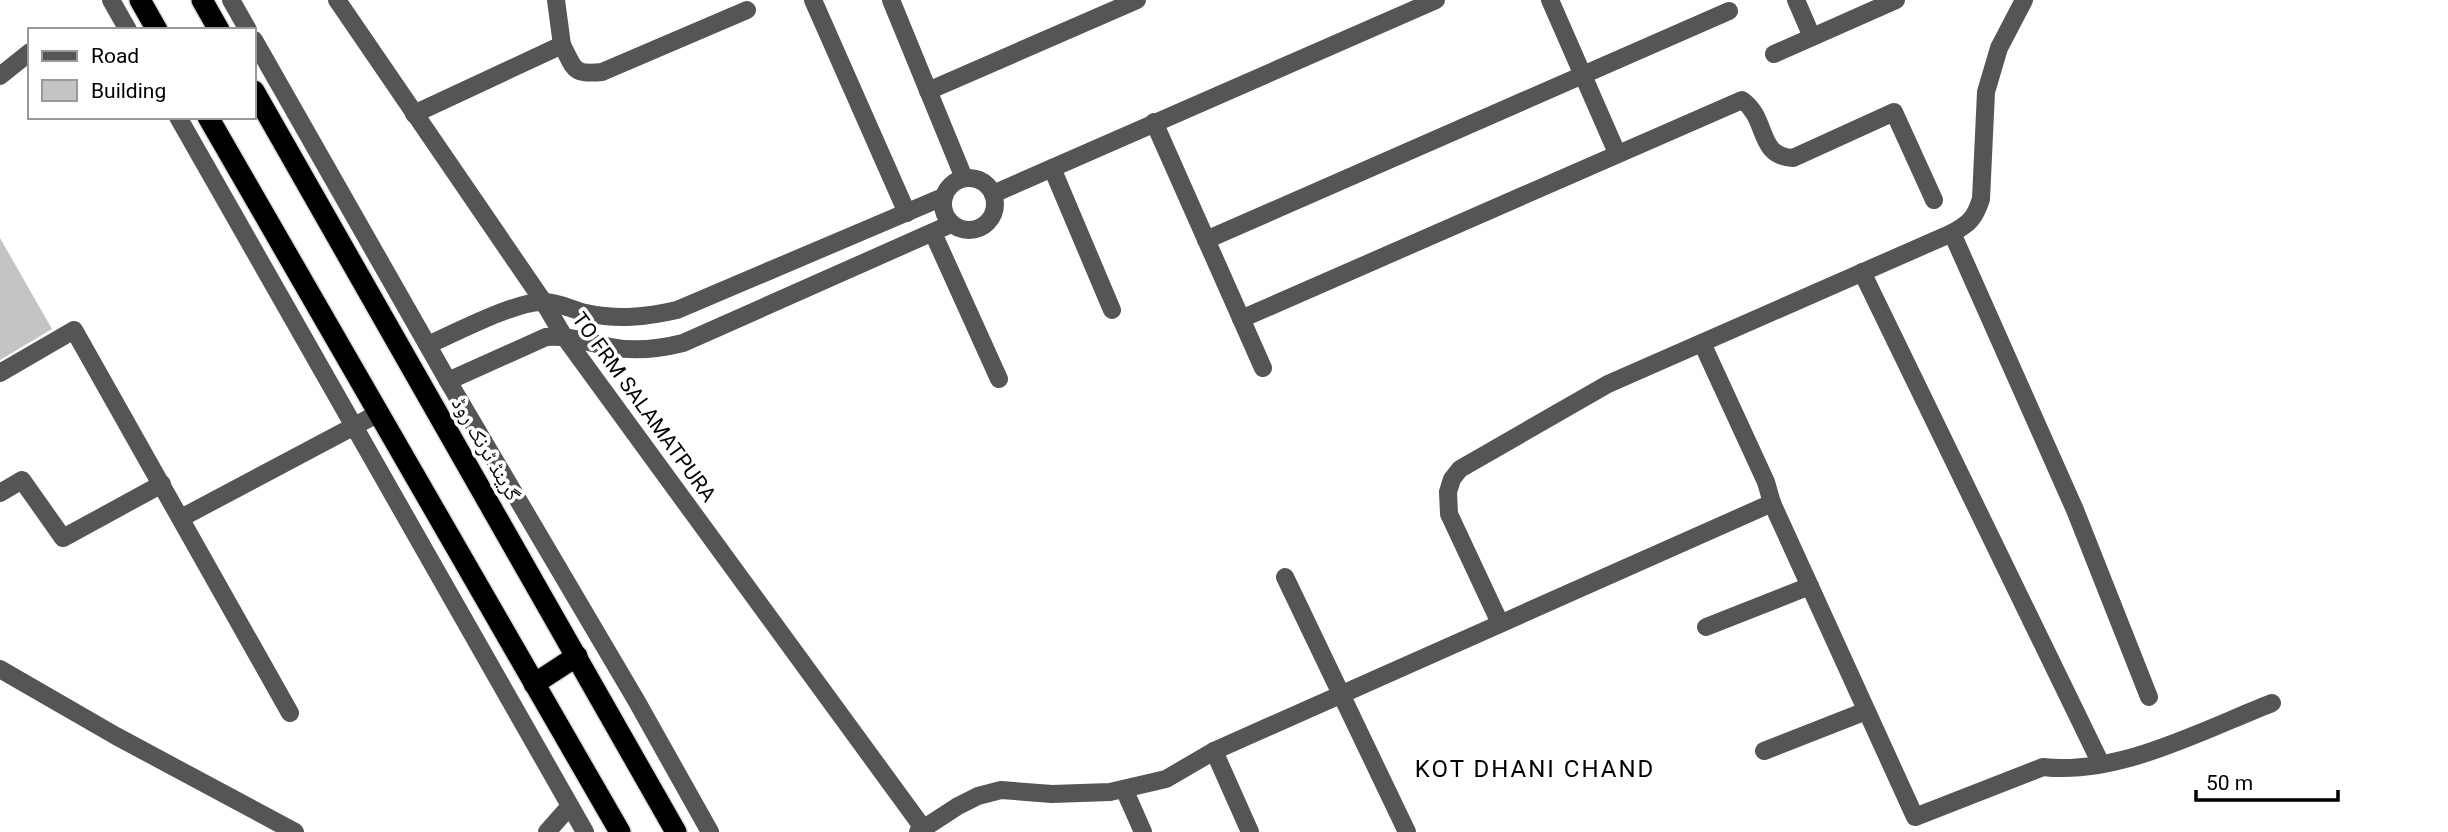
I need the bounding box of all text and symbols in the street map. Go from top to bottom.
legend [28,28,256,119]
text: Road [91,44,139,68]
text: Building [91,79,166,103]
street label: TO FRM SALAMATPURA [567,308,721,507]
street label: گرینڈ ٹرنک روڈ [447,393,525,505]
district label: KOT DHANI CHAND [1415,755,1655,783]
scale bar [2196,758,2338,802]
text: 50 m [2206,771,2253,795]

